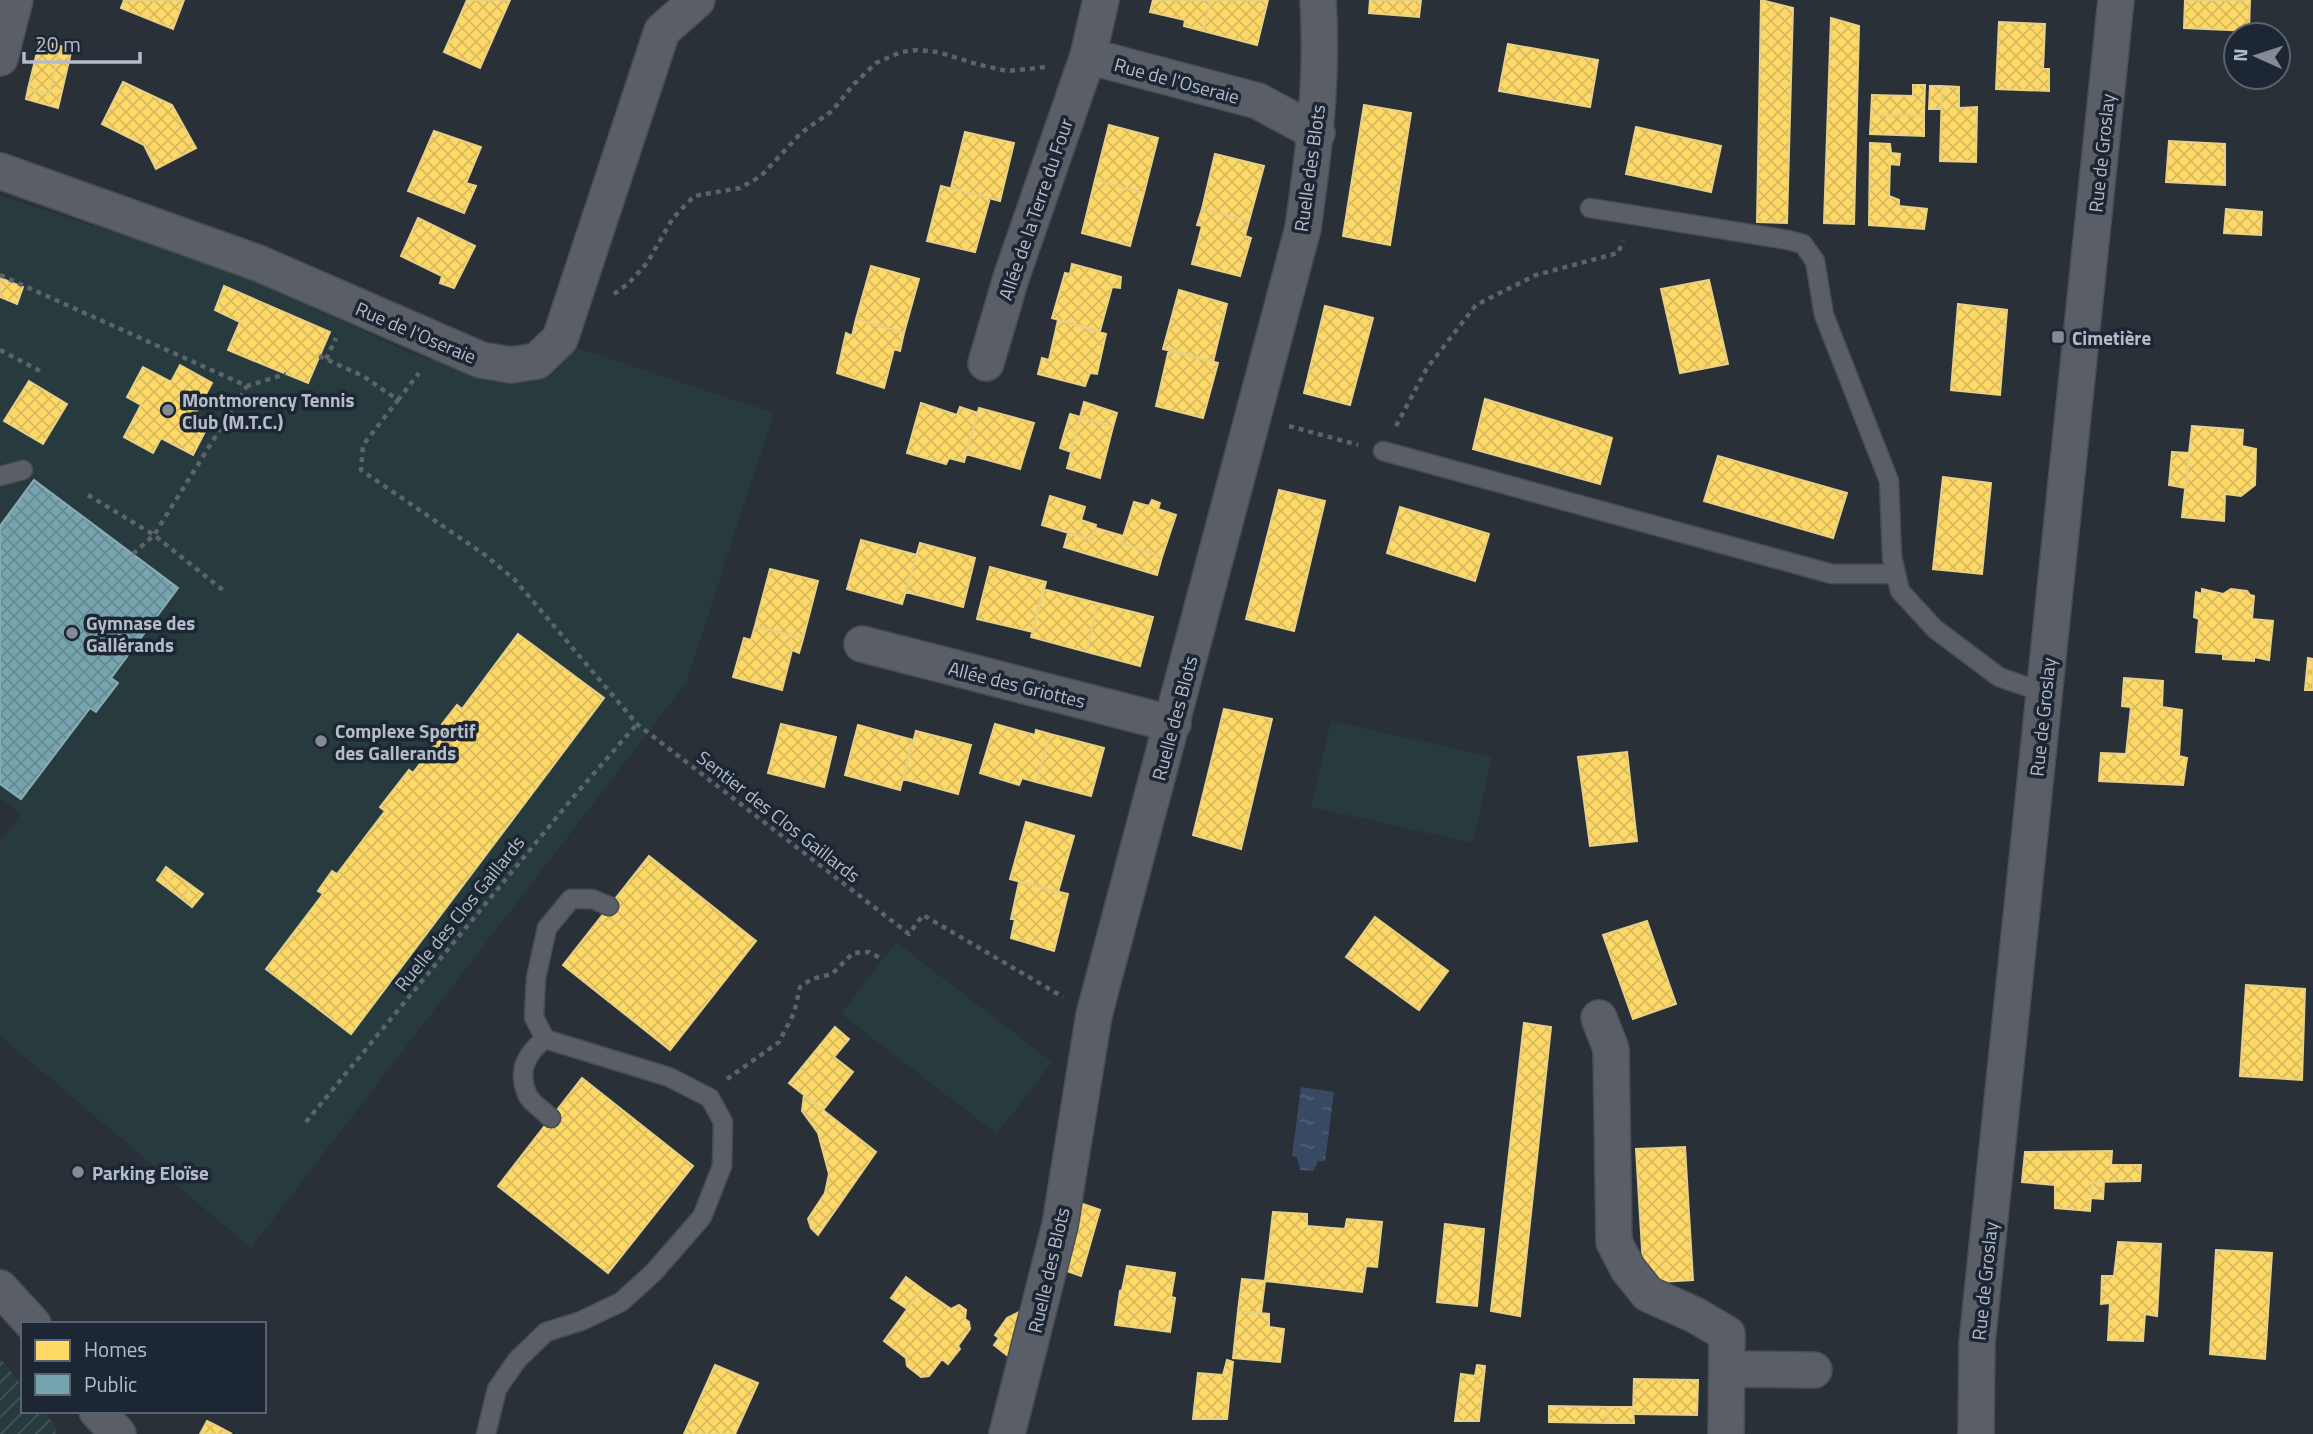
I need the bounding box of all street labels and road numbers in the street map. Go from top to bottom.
street label: Rue de l'Oseraie [1111,49,1243,111]
street label: Rue de Groslay [2080,92,2122,214]
street label: Ruelle des Blots [1286,102,1332,233]
street label: Allée de la Terre du Four [990,114,1080,304]
street label: Rue de l'Oseraie [351,294,481,370]
street label: Ruelle des Blots [1143,652,1205,784]
street label: Allée des Griottes [945,653,1089,715]
street label: Rue de Groslay [2021,656,2063,778]
street label: Sentier des Clos Gaillards [691,743,867,889]
street label: Ruelle des Clos Gaillards [387,829,531,997]
street label: Ruelle des Blots [1019,1204,1077,1336]
street label: Rue de Groslay [1963,1220,2005,1342]

